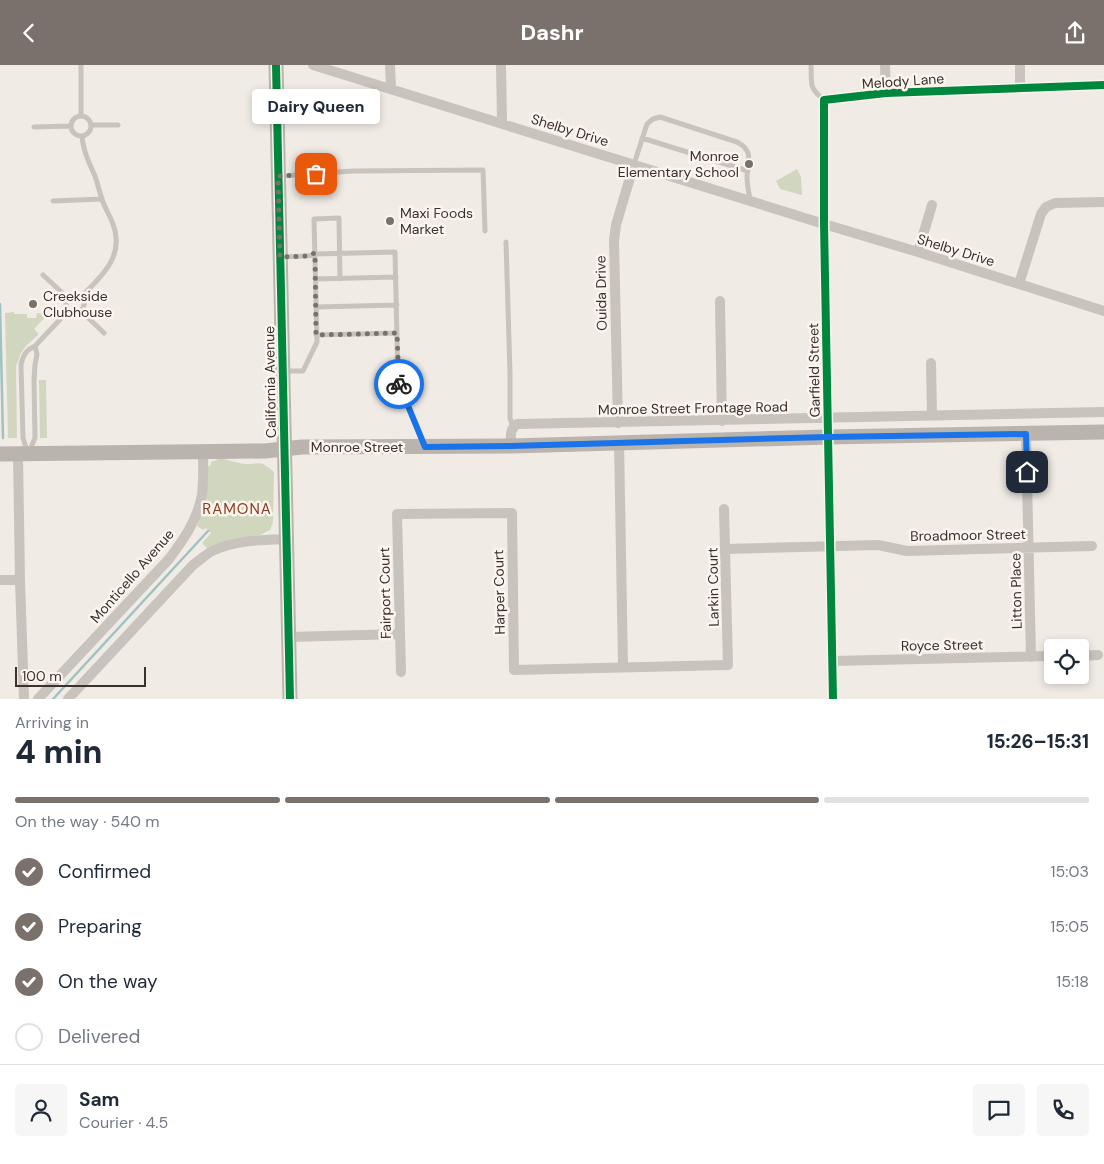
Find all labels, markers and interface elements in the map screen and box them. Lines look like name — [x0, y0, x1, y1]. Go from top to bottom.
text: Dashr — [520, 18, 584, 47]
icon: back — [15, 19, 43, 47]
icon: share — [1061, 19, 1089, 47]
street label: Melody Lane — [861, 69, 945, 93]
callout: Dairy Queen — [252, 89, 380, 124]
text: Dairy Queen — [267, 96, 365, 117]
street label: Shelby Drive — [529, 110, 611, 150]
place label: Monroe Elementary School — [618, 147, 739, 181]
pin — [295, 153, 337, 195]
marker: Monroe Elementary School — [743, 158, 755, 170]
icon: bag — [302, 160, 330, 188]
place label: Maxi Foods Market — [400, 204, 473, 238]
marker: Maxi Foods Market — [384, 215, 396, 227]
street label: Shelby Drive — [915, 230, 997, 270]
street label: Ouida Drive — [591, 255, 611, 331]
place label: Creekside Clubhouse — [43, 287, 112, 321]
marker: Creekside Clubhouse — [27, 298, 39, 310]
street label: Garfield Street — [804, 323, 824, 417]
street label: California Avenue — [260, 326, 280, 438]
courier — [374, 359, 424, 409]
icon: bike — [385, 370, 413, 398]
street label: Monroe Street Frontage Road — [598, 397, 788, 419]
street label: Monroe Street — [311, 438, 403, 456]
pin — [1006, 451, 1048, 493]
icon: home — [1013, 458, 1041, 486]
district label: RAMONA — [202, 499, 272, 519]
street label: Monticello Avenue — [86, 525, 178, 627]
street label: Broadmoor Street — [910, 525, 1026, 545]
street label: Fairport Court — [375, 547, 395, 639]
street label: Larkin Court — [703, 547, 723, 627]
street label: Harper Court — [489, 549, 509, 635]
street label: Litton Place — [1006, 553, 1026, 629]
street label: Royce Street — [901, 635, 983, 655]
map controls — [1044, 639, 1089, 684]
button: locate — [1044, 639, 1089, 684]
scale bar — [15, 664, 146, 687]
text: 100 m — [22, 667, 62, 685]
text: Arriving in — [15, 712, 89, 733]
text: 15:26–15:31 — [987, 729, 1089, 754]
text: 4 min — [15, 731, 102, 773]
text: On the way · 540 m — [15, 811, 160, 832]
icon: check — [15, 858, 43, 886]
text: Confirmed — [58, 859, 151, 884]
text: 15:03 — [1051, 861, 1089, 882]
icon: check — [15, 913, 43, 941]
text: Preparing — [58, 914, 142, 939]
text: 15:05 — [1050, 916, 1089, 937]
icon: check — [15, 968, 43, 996]
text: On the way — [58, 969, 158, 994]
text: 15:18 — [1056, 971, 1089, 992]
text: Delivered — [58, 1024, 140, 1049]
button: person — [15, 1084, 67, 1136]
button: chat — [973, 1084, 1025, 1136]
button: phone — [1037, 1084, 1089, 1136]
text: Sam — [79, 1087, 120, 1112]
text: Courier · 4.5 — [79, 1112, 168, 1133]

